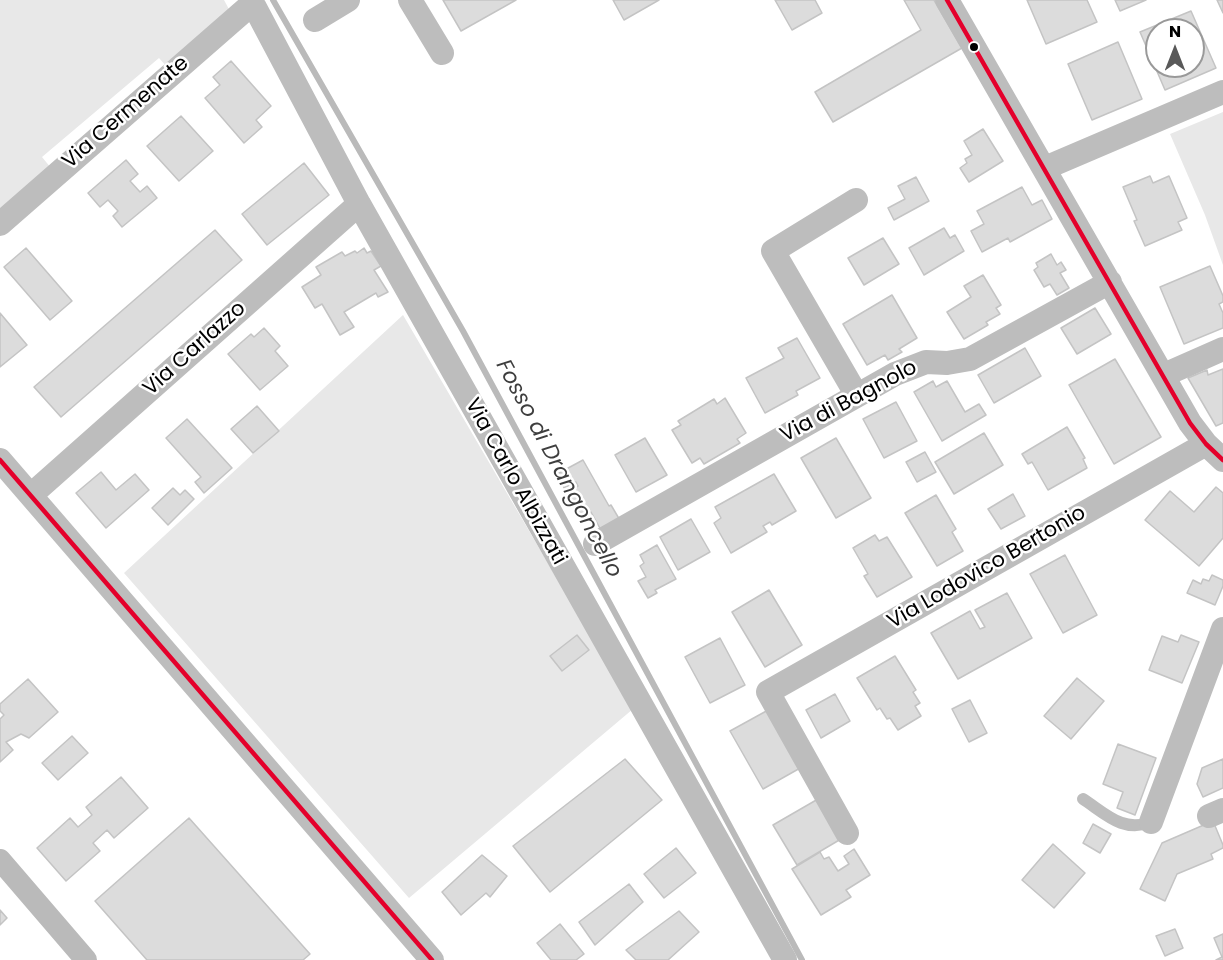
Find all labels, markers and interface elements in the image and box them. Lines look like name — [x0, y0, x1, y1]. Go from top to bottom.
north arrow — [1145, 18, 1205, 78]
text: N — [1169, 20, 1181, 43]
unlabelled marker — [968, 41, 980, 53]
street label: Via Cermenate — [58, 51, 194, 175]
street label: Via Carlazzo — [139, 296, 251, 402]
water label: Fosso di Drangoncello — [489, 355, 627, 583]
street label: Via di Bagnolo — [776, 355, 922, 449]
street label: Via Carlo Albizzati — [459, 394, 571, 570]
street label: Via Lodovico Bertonio — [883, 501, 1091, 635]

